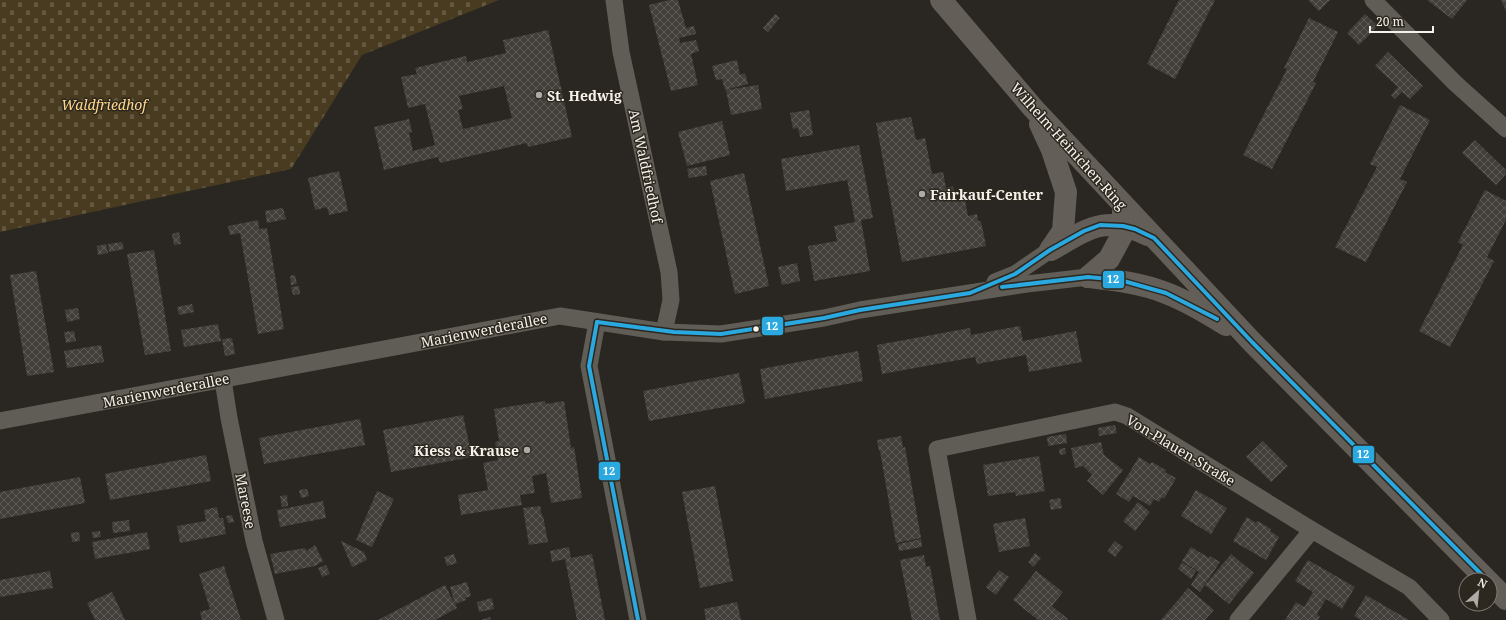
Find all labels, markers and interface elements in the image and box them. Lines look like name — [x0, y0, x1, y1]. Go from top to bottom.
scale bar — [1370, 8, 1433, 34]
text: 20 m — [1376, 13, 1404, 30]
street label: Wilhelm-Heinichen-Ring — [1007, 78, 1132, 214]
place label: St. Hedwig — [547, 86, 622, 105]
marker: St. Hedwig — [534, 90, 544, 100]
park label: Waldfriedhof — [61, 95, 149, 114]
street label: Am Waldfriedhof — [625, 107, 668, 226]
place label: Fairkauf-Center — [930, 185, 1044, 204]
marker: Fairkauf-Center — [917, 189, 927, 199]
line badge: 12 — [1102, 270, 1125, 289]
text: 12 — [1107, 271, 1119, 286]
street label: Marienwerderallee — [419, 308, 549, 352]
line badge: 12 — [761, 316, 784, 336]
text: 12 — [766, 318, 778, 333]
unlabelled marker — [751, 324, 761, 334]
street label: Marienwerderallee — [101, 368, 231, 412]
street label: Von-Plauen-Straße — [1123, 410, 1239, 490]
place label: Kiess & Krause — [414, 441, 519, 460]
marker: Kiess & Krause — [522, 445, 532, 455]
line badge: 12 — [1352, 445, 1375, 464]
text: 12 — [1357, 446, 1369, 461]
line badge: 12 — [598, 461, 621, 481]
text: 12 — [603, 463, 615, 478]
street label: Mareese — [231, 472, 261, 530]
north arrow — [1458, 572, 1498, 612]
text: N — [1475, 574, 1490, 591]

